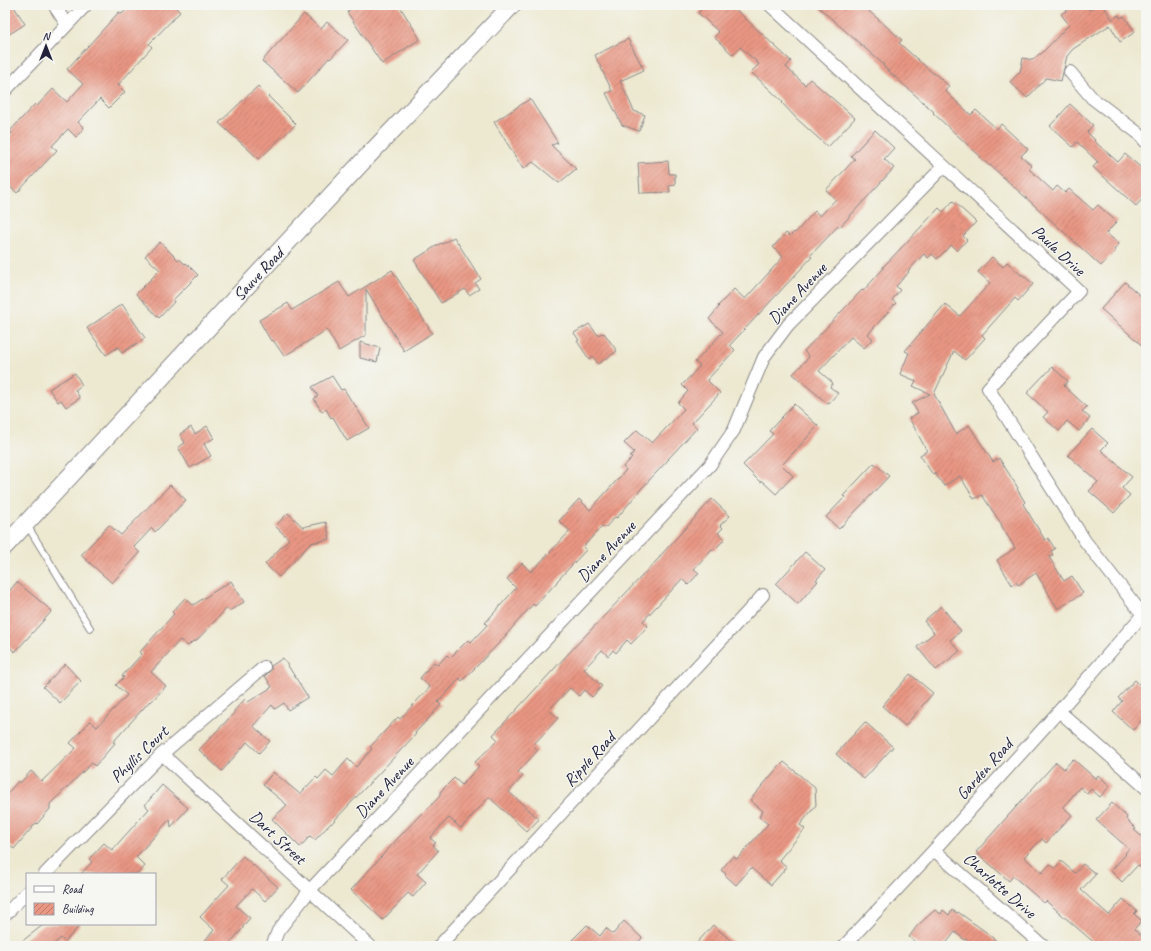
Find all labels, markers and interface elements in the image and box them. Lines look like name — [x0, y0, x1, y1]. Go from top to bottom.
north arrow — [26, 26, 66, 66]
text: N — [43, 29, 52, 43]
street label: Paula Drive — [1028, 220, 1091, 281]
street label: Sauve Road — [229, 241, 290, 305]
street label: Diane Avenue — [764, 257, 832, 328]
street label: Diane Avenue — [573, 515, 641, 586]
street label: Phyllis Court — [106, 720, 174, 787]
street label: Ripple Road — [559, 726, 621, 791]
street label: Garden Road — [952, 733, 1019, 804]
street label: Diane Avenue — [351, 751, 419, 822]
street label: Dart Street — [245, 806, 312, 870]
street label: Charlotte Drive — [959, 848, 1042, 924]
legend — [26, 873, 156, 925]
text: Road — [62, 881, 84, 897]
text: Building — [62, 901, 94, 917]

